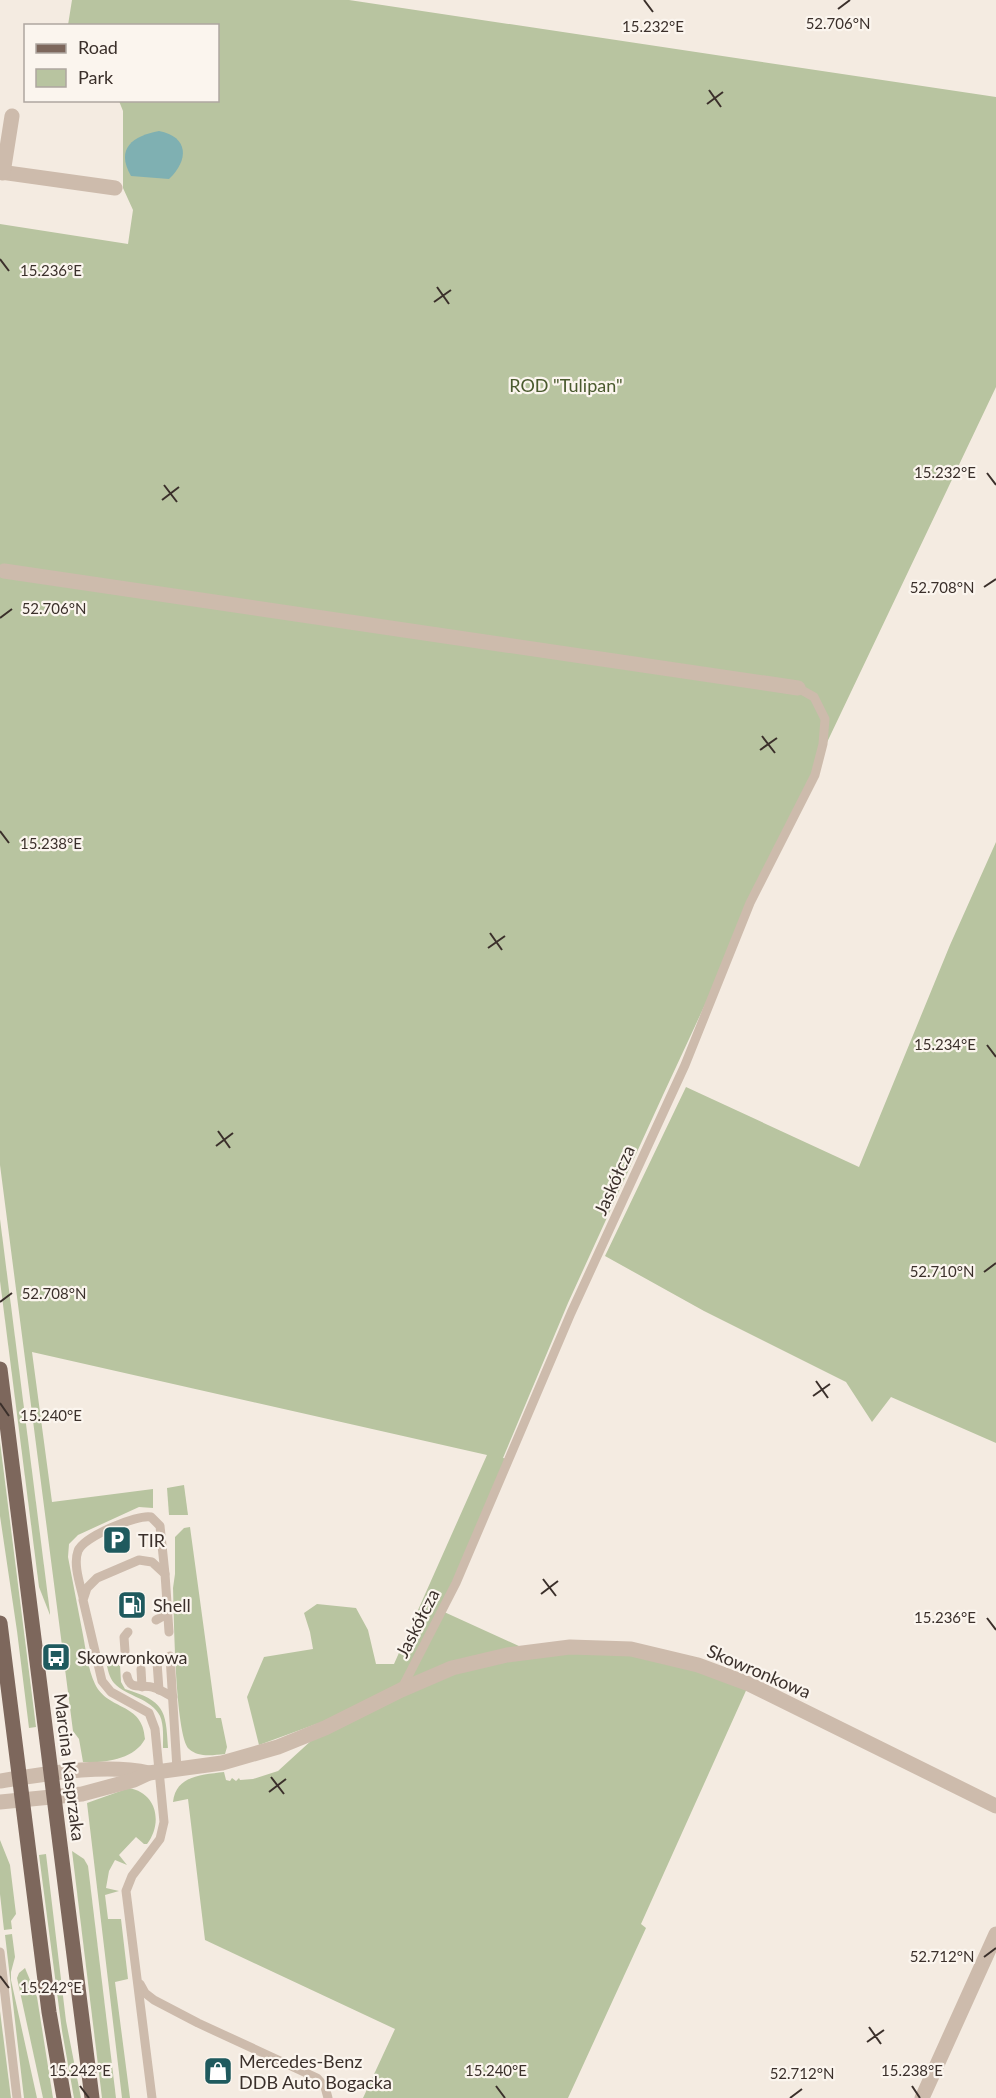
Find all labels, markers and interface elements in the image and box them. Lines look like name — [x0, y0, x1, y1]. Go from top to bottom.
text: 52.706°N — [806, 14, 870, 32]
text: 15.232°E — [622, 17, 684, 35]
legend — [24, 24, 219, 102]
text: Road — [78, 36, 118, 58]
text: Park — [78, 66, 114, 88]
text: 15.236°E — [20, 261, 82, 279]
park label: ROD "Tulipan" — [509, 374, 623, 396]
text: 15.232°E — [914, 463, 976, 481]
text: 52.708°N — [910, 578, 974, 596]
text: 52.706°N — [22, 599, 86, 617]
text: 15.238°E — [20, 834, 82, 852]
text: 15.234°E — [914, 1035, 976, 1053]
street label: Jaskółcza — [589, 1142, 639, 1218]
text: 52.710°N — [910, 1262, 974, 1280]
text: 52.708°N — [22, 1284, 86, 1302]
text: 15.240°E — [20, 1406, 82, 1424]
parking icon: TIR — [101, 1524, 133, 1556]
place label: TIR — [138, 1529, 166, 1551]
street label: Jaskółcza — [390, 1585, 444, 1661]
fuel station icon: Shell — [116, 1589, 148, 1621]
place label: Shell — [153, 1594, 191, 1616]
text: 15.236°E — [914, 1608, 976, 1626]
street label: Skowronkowa — [704, 1639, 814, 1703]
bus stop icon: Skowronkowa — [40, 1641, 72, 1673]
place label: Skowronkowa — [77, 1646, 188, 1668]
street label: Marcina Kasprzaka — [50, 1692, 90, 1842]
text: 52.712°N — [910, 1947, 974, 1965]
text: 15.242°E — [20, 1978, 82, 1996]
place label: Mercedes-Benz DDB Auto Bogacka — [239, 2050, 392, 2093]
shop icon: Mercedes-Benz DDB Auto Bogacka — [202, 2055, 234, 2087]
text: 15.242°E — [49, 2061, 111, 2079]
text: 15.240°E — [465, 2061, 527, 2079]
text: 15.238°E — [881, 2061, 943, 2079]
text: 52.712°N — [770, 2064, 834, 2082]

